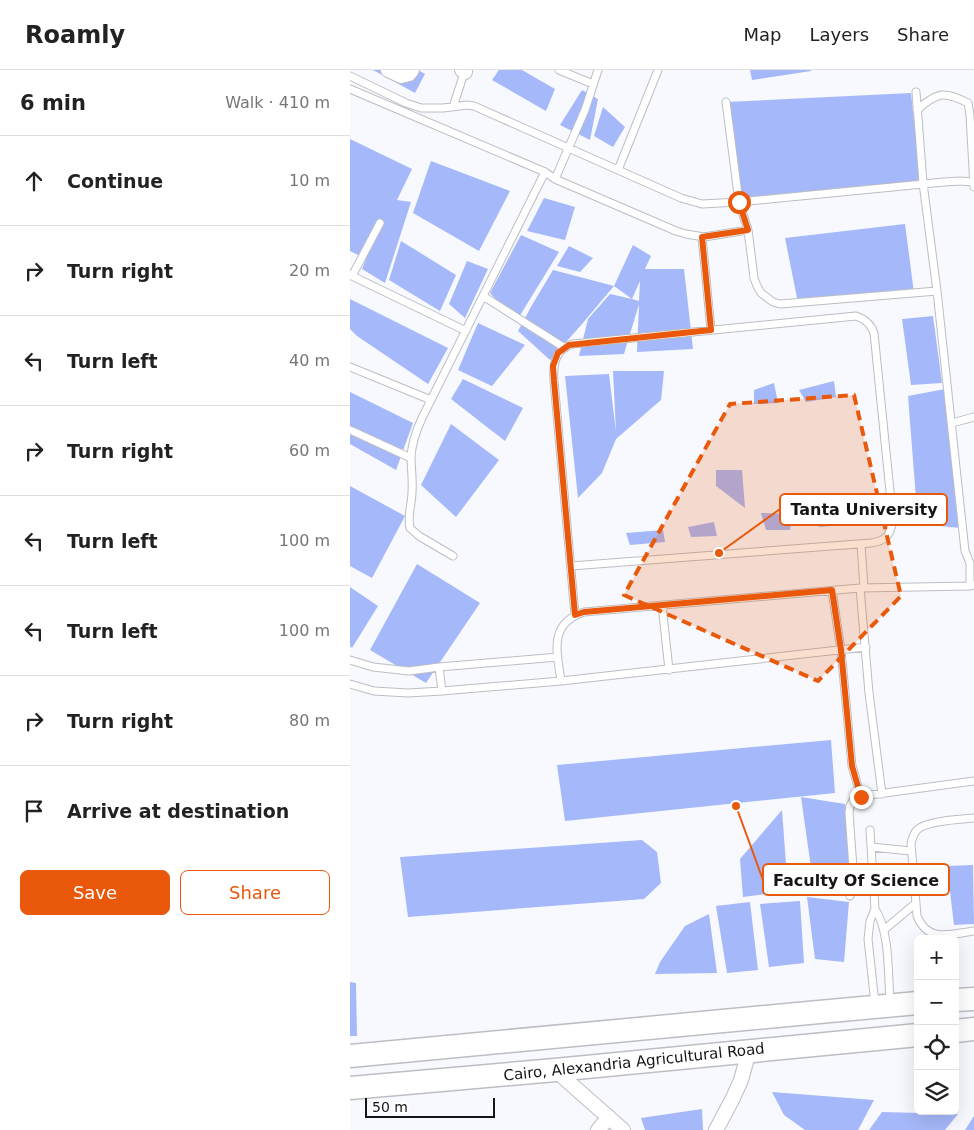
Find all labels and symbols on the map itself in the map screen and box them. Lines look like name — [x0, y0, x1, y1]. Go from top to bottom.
route start — [728, 191, 751, 214]
callout: Tanta University — [780, 494, 947, 525]
text: Tanta University — [790, 500, 938, 519]
route end — [850, 786, 873, 809]
callout: Faculty Of Science — [763, 864, 949, 895]
text: Faculty Of Science — [773, 871, 939, 890]
street label: Cairo, Alexandria Agricultural Road — [503, 1039, 765, 1085]
scale bar — [365, 1095, 495, 1118]

